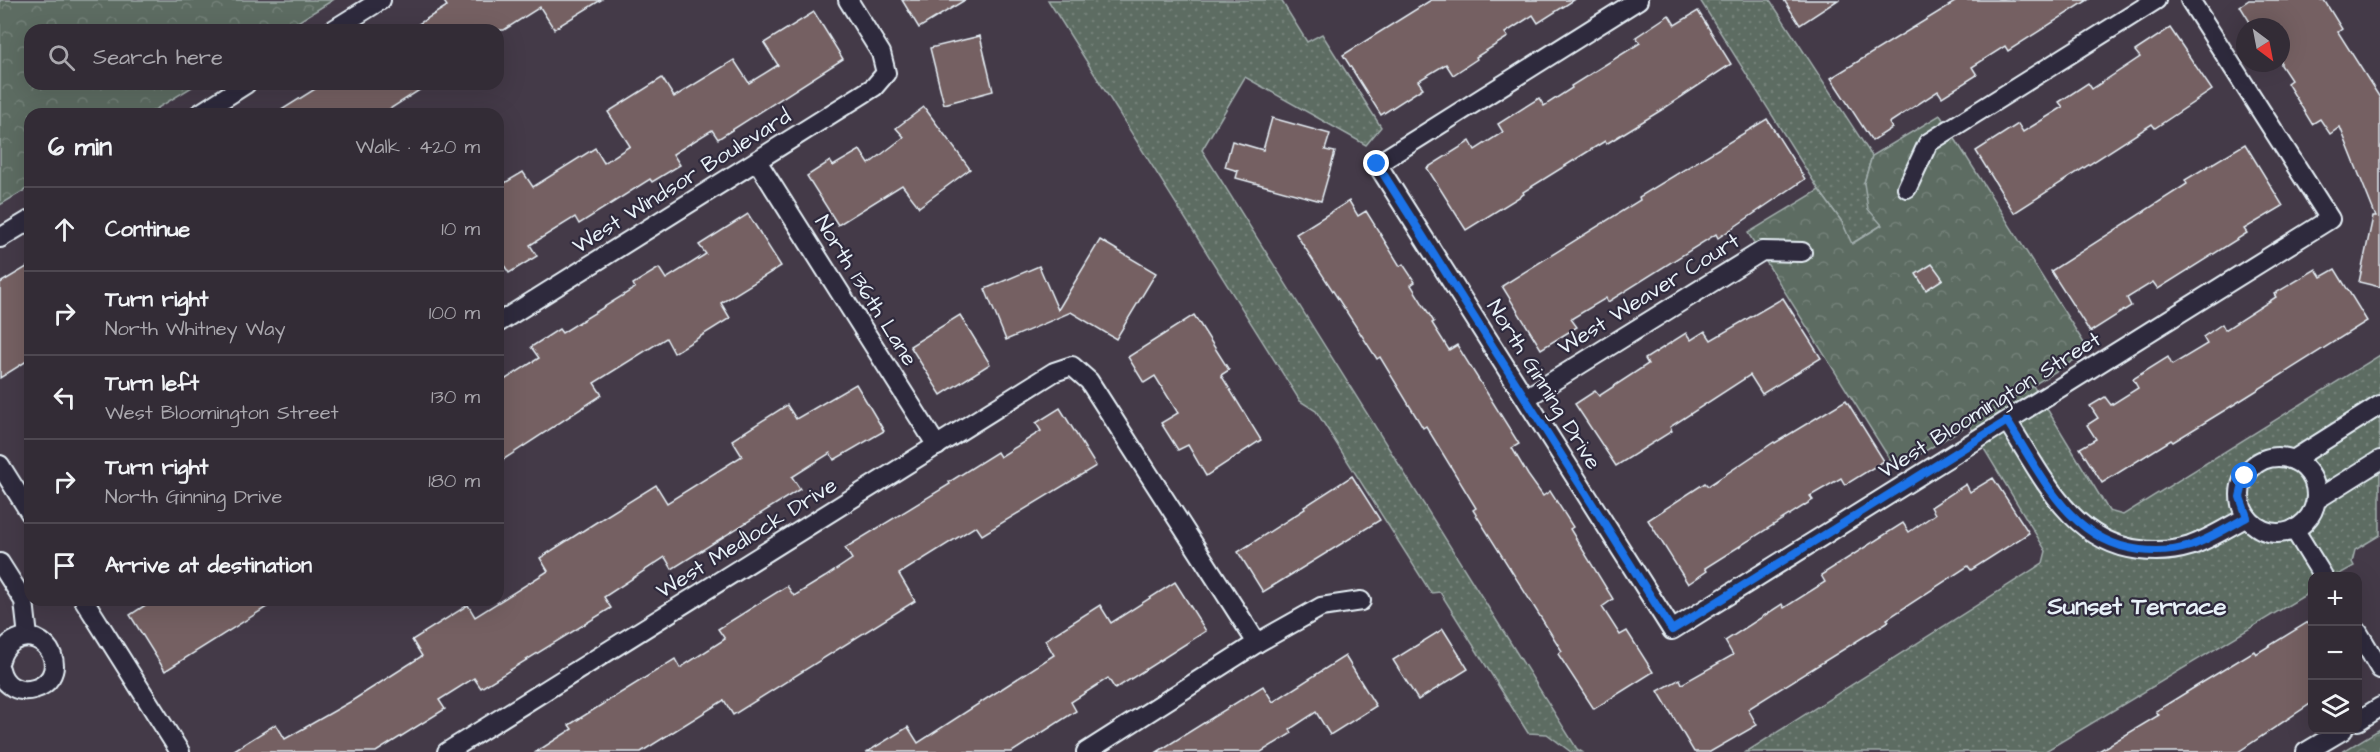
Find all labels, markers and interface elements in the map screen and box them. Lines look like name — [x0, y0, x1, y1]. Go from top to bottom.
north arrow — [2236, 18, 2290, 72]
search box — [24, 24, 504, 90]
icon: search — [45, 41, 78, 74]
text: Search here — [93, 42, 223, 73]
street label: West Windsor Boulevard — [566, 101, 797, 261]
text: 6 min — [48, 129, 112, 165]
text: Walk · 420 m — [356, 133, 480, 161]
route end — [1363, 150, 1389, 176]
street label: North 136th Lane — [807, 209, 925, 372]
icon: ahead — [48, 213, 81, 246]
text: Continue — [105, 214, 190, 245]
text: 10 m — [441, 215, 480, 243]
street label: West Weaver Court — [1552, 226, 1746, 363]
text: Turn right — [105, 284, 208, 315]
street label: North Ginning Drive — [1478, 294, 1609, 476]
icon: right — [48, 297, 81, 330]
text: 100 m — [429, 299, 480, 327]
text: North Whitney Way — [105, 315, 285, 343]
street label: West Bloomington Street — [1873, 324, 2108, 487]
text: Turn left — [105, 368, 199, 399]
icon: left — [48, 381, 81, 414]
text: 130 m — [431, 383, 480, 411]
text: West Bloomington Street — [105, 399, 339, 427]
text: Turn right — [105, 452, 208, 483]
route start — [2231, 462, 2257, 488]
icon: right — [48, 465, 81, 498]
text: 180 m — [428, 467, 480, 495]
street label: West Medlock Drive — [650, 470, 843, 606]
text: North Ginning Drive — [105, 483, 282, 511]
icon: arrive — [48, 549, 81, 582]
text: Arrive at destination — [105, 550, 312, 581]
map controls — [2308, 572, 2362, 734]
button: + — [2308, 572, 2362, 626]
district label: Sunset Terrace — [2047, 590, 2226, 624]
button: − — [2308, 626, 2362, 680]
button: layers — [2308, 680, 2362, 734]

